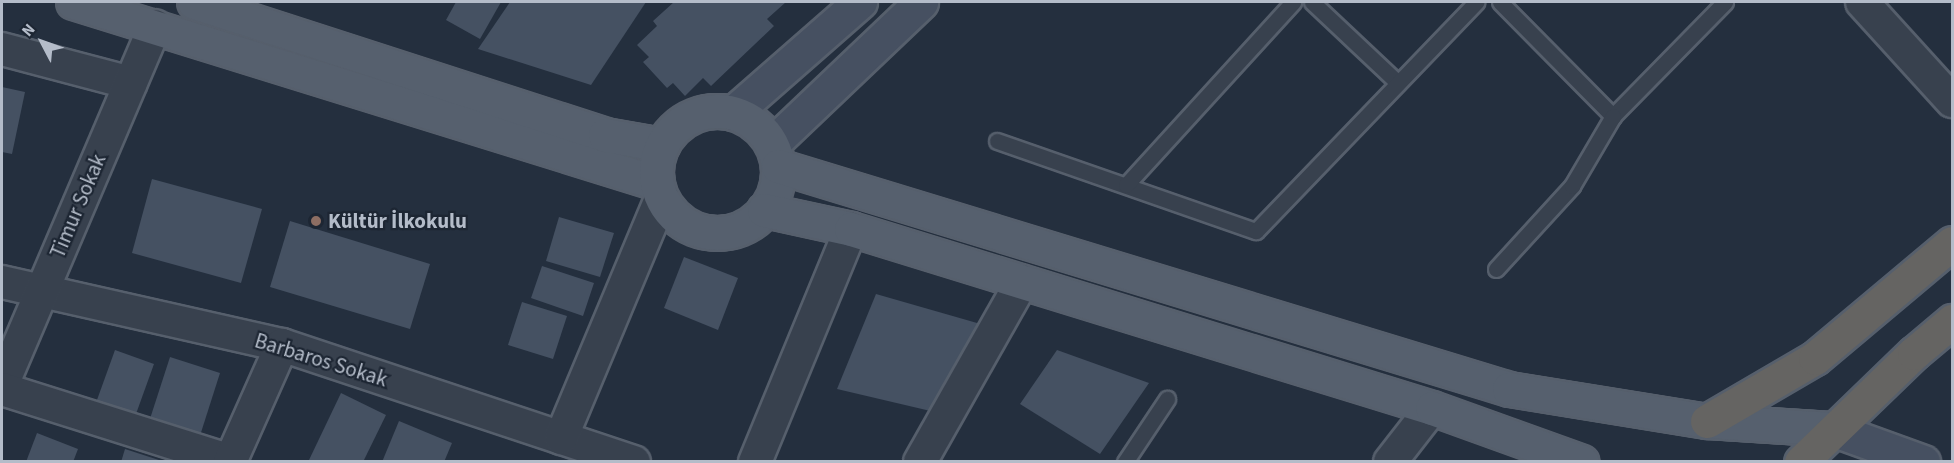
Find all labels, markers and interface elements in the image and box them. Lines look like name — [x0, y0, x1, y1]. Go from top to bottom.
north arrow — [12, 12, 72, 72]
text: N — [17, 19, 40, 41]
street label: Timur Sokak — [45, 150, 111, 262]
place label: Kültür İlkokulu — [328, 208, 467, 234]
marker: Kültür İlkokulu — [309, 214, 323, 228]
street label: Barbaros Sokak — [252, 328, 390, 392]

